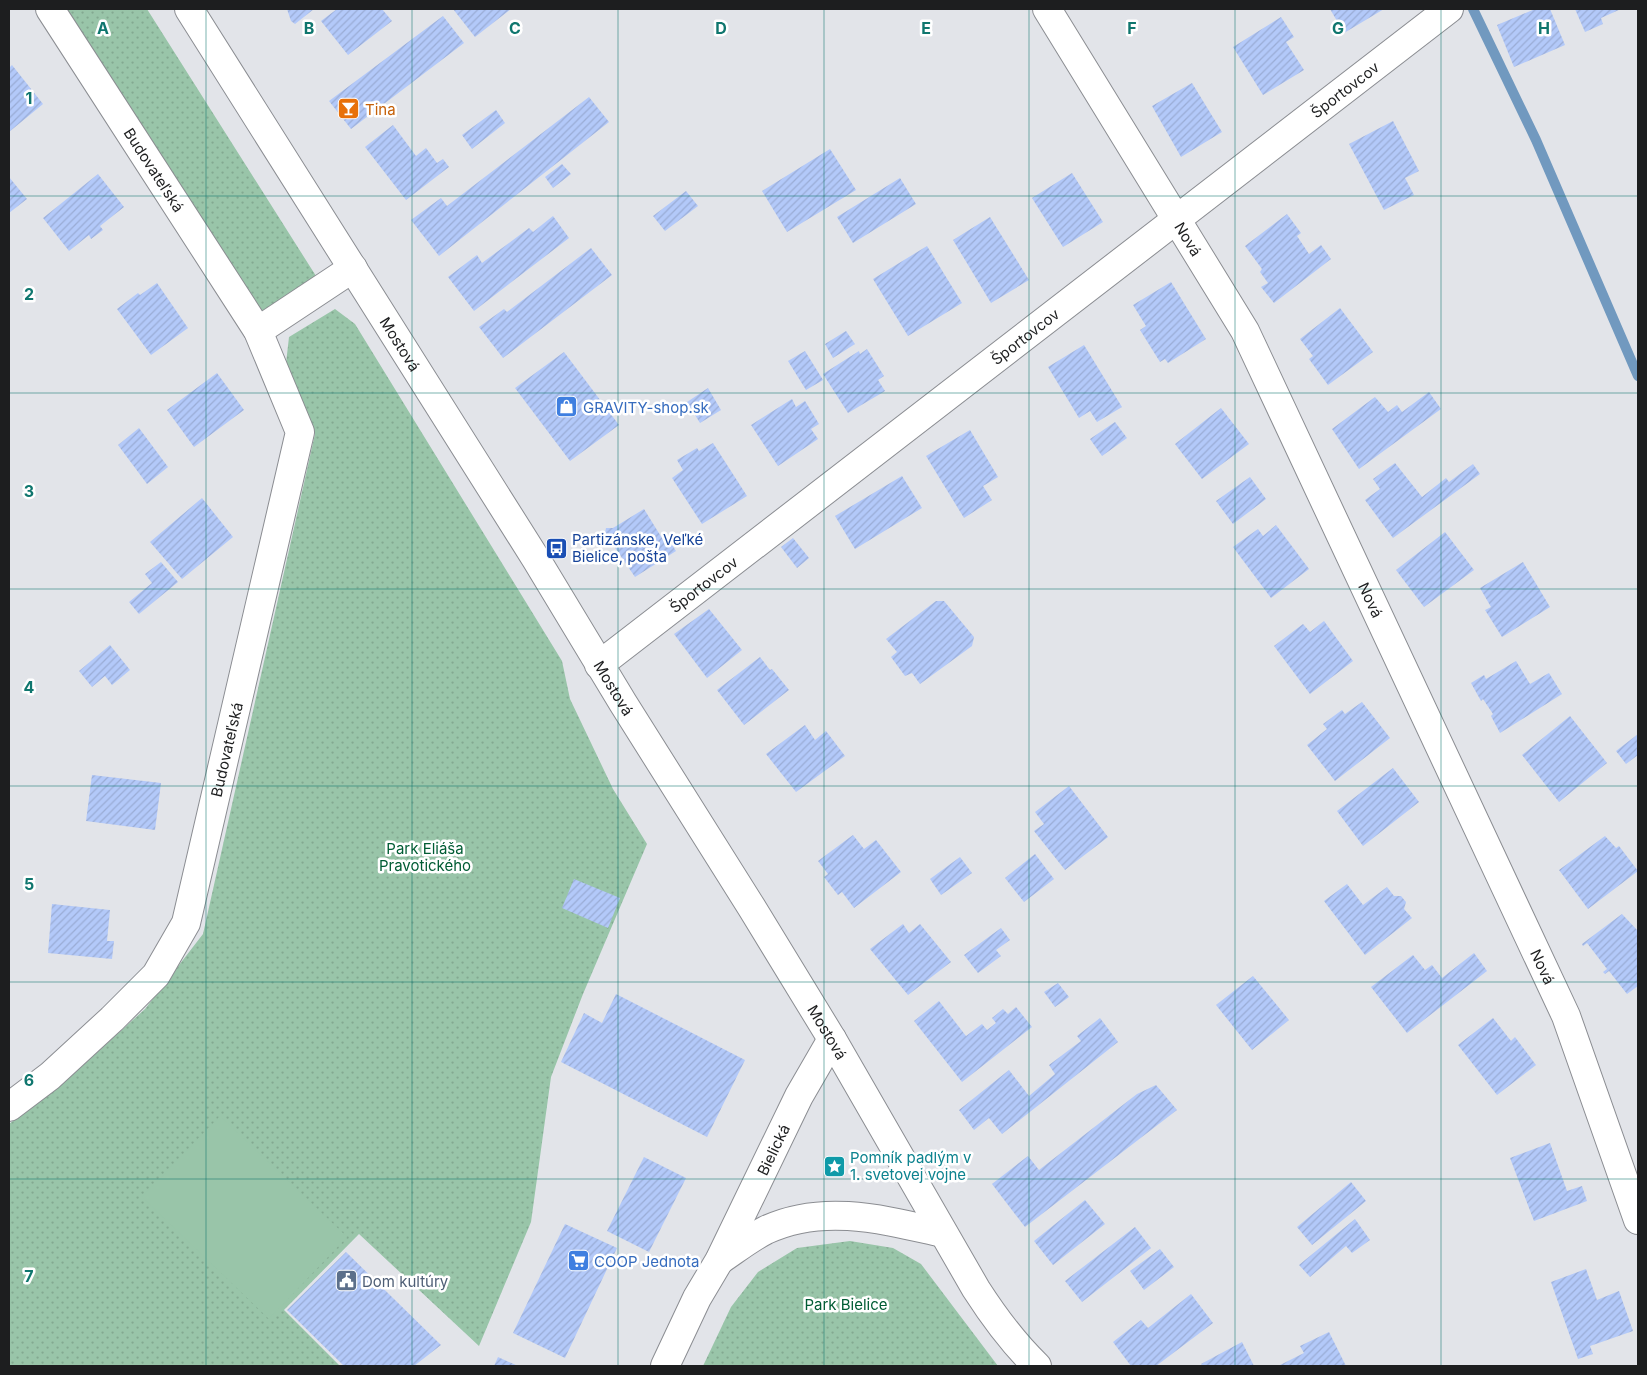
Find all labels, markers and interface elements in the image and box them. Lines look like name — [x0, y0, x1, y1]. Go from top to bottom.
text: A — [97, 18, 109, 38]
text: B — [304, 18, 314, 38]
text: C — [509, 18, 521, 38]
text: D — [715, 18, 727, 38]
text: E — [921, 18, 931, 38]
text: F — [1127, 18, 1137, 38]
text: G — [1332, 18, 1344, 38]
text: H — [1538, 18, 1550, 38]
street label: Športovcov — [1307, 57, 1383, 122]
text: 1 — [26, 88, 32, 108]
bar icon: Tina — [337, 97, 361, 121]
place label: Tina — [365, 100, 396, 119]
street label: Budovateľská — [120, 124, 188, 216]
street label: Nová — [1171, 218, 1206, 260]
text: 2 — [24, 284, 34, 304]
street label: Športovcov — [987, 304, 1063, 369]
street label: Mostová — [376, 313, 425, 375]
shop icon: GRAVITY-shop.sk — [555, 395, 579, 419]
place label: GRAVITY-shop.sk — [583, 398, 710, 417]
text: 3 — [24, 481, 34, 501]
place label: Partizánske, Veľké Bielice, pošta — [572, 530, 703, 566]
bus stop icon: Partizánske, Veľké Bielice, pošta — [544, 536, 568, 560]
street label: Športovcov — [666, 552, 742, 617]
street label: Nová — [1355, 579, 1387, 621]
street label: Mostová — [590, 657, 638, 719]
text: 4 — [24, 677, 35, 697]
street label: Budovateľská — [206, 700, 246, 799]
park label: Park Eliáša Pravotického — [379, 839, 471, 875]
text: 5 — [24, 874, 34, 894]
street label: Nová — [1526, 946, 1559, 987]
street label: Mostová — [804, 1001, 851, 1063]
text: 6 — [24, 1070, 34, 1090]
street label: Bielická — [753, 1121, 794, 1178]
place label: Pomník padlým v 1. svetovej vojne — [850, 1148, 972, 1184]
place icon: Pomník padlým v 1. svetovej vojne — [822, 1154, 846, 1178]
supermarket icon: COOP Jednota — [566, 1249, 590, 1273]
place label: COOP Jednota — [594, 1252, 699, 1271]
text: 7 — [24, 1266, 34, 1286]
public building icon: Dom kultúry — [334, 1269, 358, 1293]
place label: Dom kultúry — [362, 1272, 449, 1291]
park label: Park Bielice — [804, 1295, 888, 1314]

